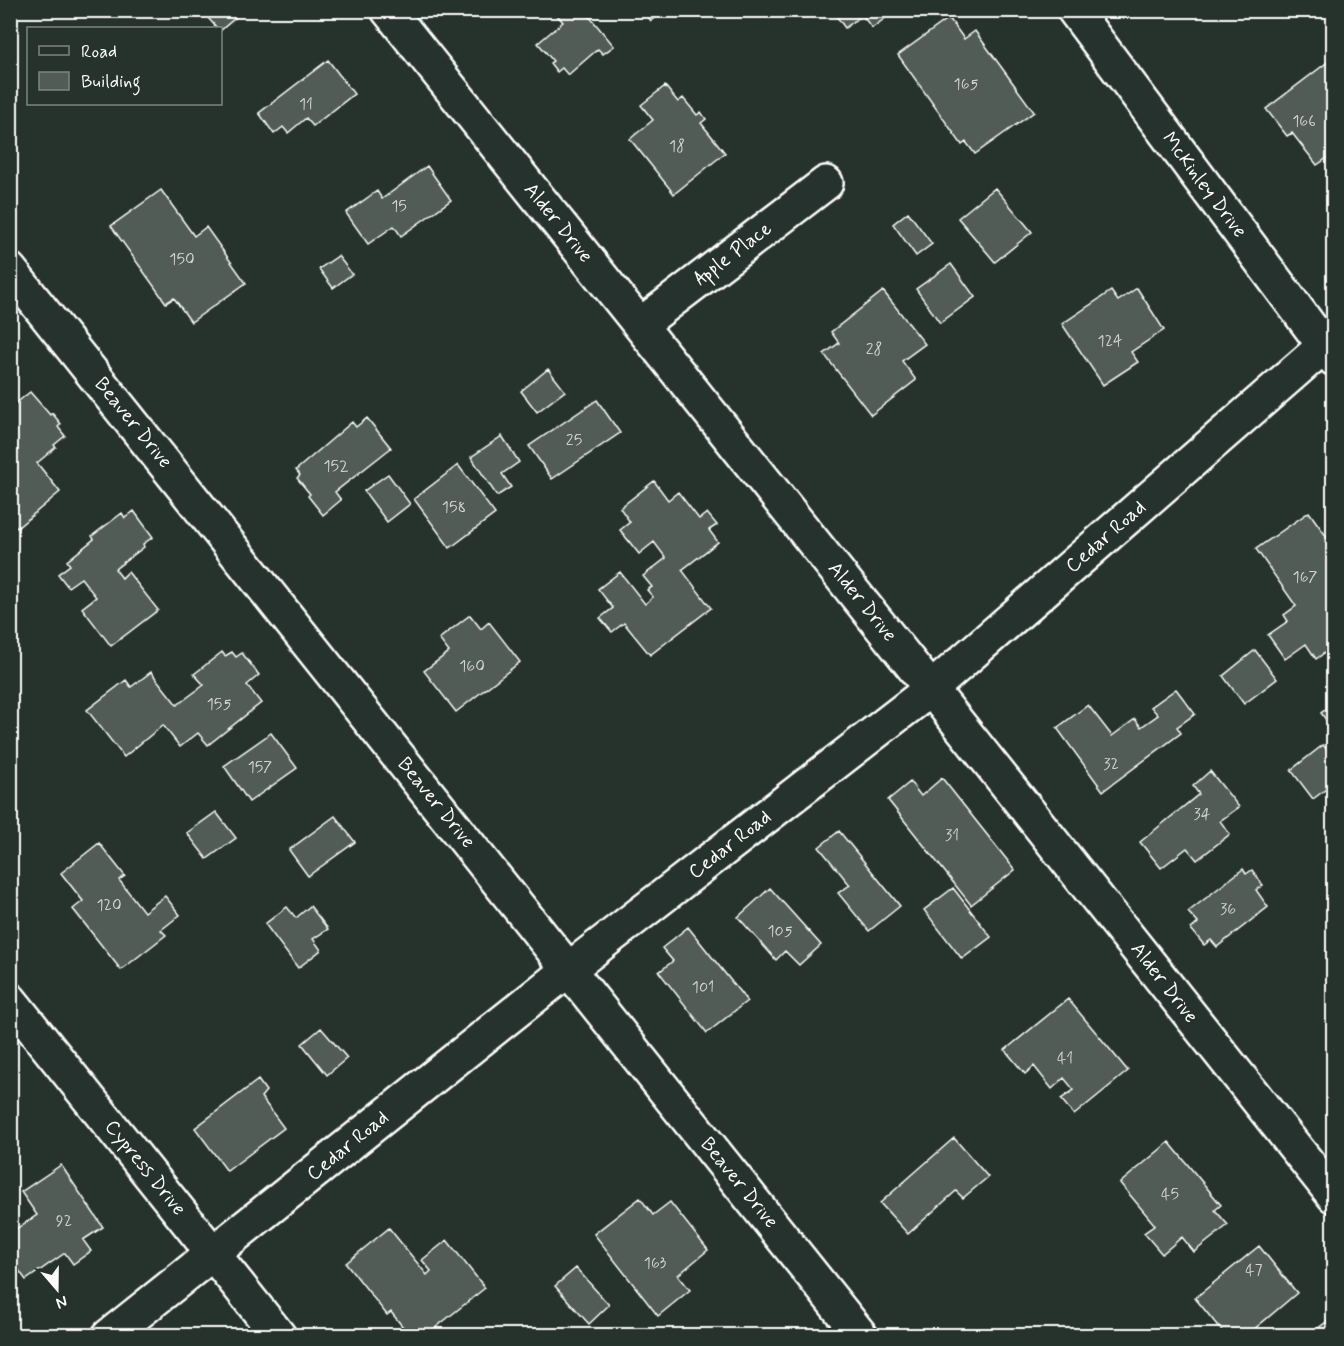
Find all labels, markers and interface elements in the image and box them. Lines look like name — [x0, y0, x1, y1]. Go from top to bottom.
legend — [27, 27, 222, 105]
text: Road — [81, 40, 117, 64]
text: Building — [81, 70, 141, 96]
house number: 165 — [954, 74, 979, 95]
house number: 11 — [299, 94, 313, 115]
house number: 166 — [1292, 111, 1316, 132]
street label: McKinley Drive — [1155, 127, 1253, 243]
house number: 18 — [669, 136, 685, 157]
street label: Alder Drive — [517, 177, 599, 269]
house number: 15 — [391, 196, 407, 217]
street label: Apple Place — [688, 216, 778, 293]
house number: 150 — [169, 249, 195, 270]
house number: 124 — [1097, 331, 1123, 352]
house number: 28 — [866, 339, 882, 360]
street label: Beaver Drive — [88, 372, 178, 474]
house number: 25 — [566, 430, 582, 451]
house number: 152 — [323, 456, 349, 477]
street label: Cedar Road — [1060, 495, 1152, 579]
house number: 158 — [442, 497, 466, 518]
street label: Alder Drive — [821, 556, 903, 648]
house number: 167 — [1293, 567, 1318, 588]
house number: 160 — [459, 656, 485, 677]
house number: 155 — [207, 694, 231, 715]
street label: Beaver Drive — [391, 752, 481, 854]
house number: 32 — [1103, 754, 1119, 775]
house number: 157 — [248, 757, 272, 778]
street label: Cedar Road — [683, 804, 777, 886]
house number: 34 — [1194, 804, 1211, 825]
house number: 31 — [945, 825, 959, 846]
house number: 120 — [96, 895, 122, 916]
house number: 36 — [1220, 899, 1236, 920]
house number: 105 — [767, 921, 793, 942]
street label: Alder Drive — [1124, 937, 1204, 1029]
house number: 101 — [692, 977, 714, 998]
house number: 41 — [1057, 1048, 1073, 1069]
street label: Cedar Road — [301, 1105, 395, 1187]
street label: Cypress Drive — [98, 1114, 192, 1222]
street label: Beaver Drive — [694, 1132, 784, 1234]
house number: 45 — [1161, 1184, 1179, 1205]
house number: 92 — [56, 1211, 72, 1232]
house number: 163 — [644, 1253, 667, 1274]
north arrow — [27, 1259, 87, 1319]
house number: 47 — [1245, 1260, 1263, 1281]
text: N — [53, 1290, 70, 1313]

